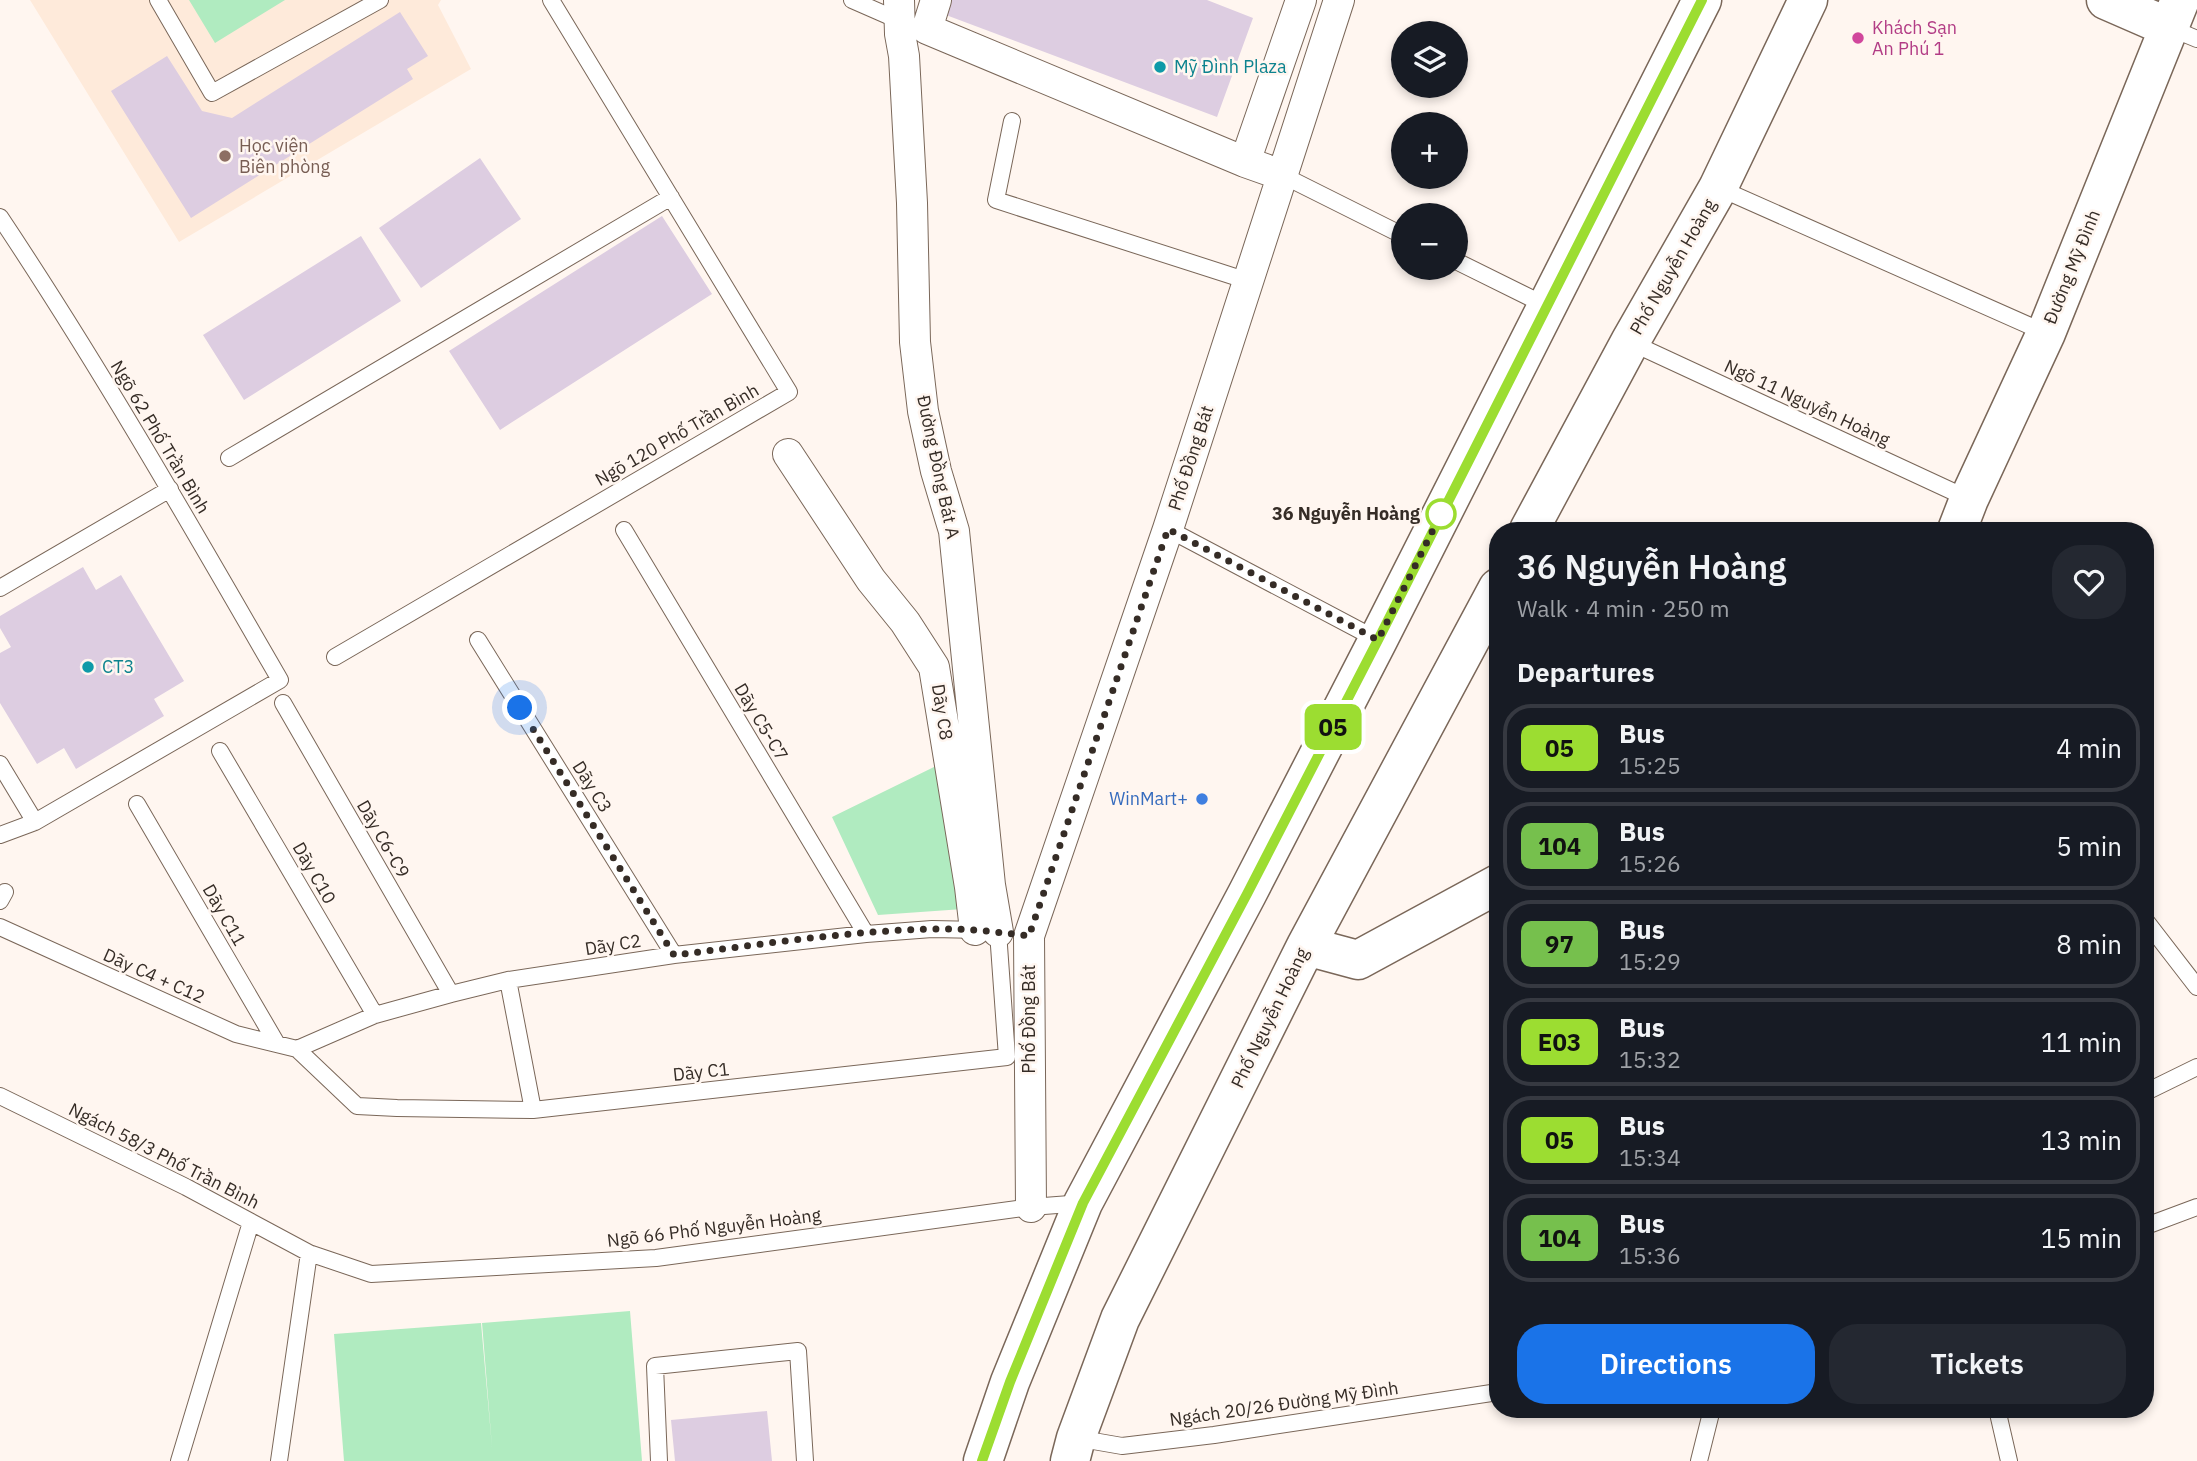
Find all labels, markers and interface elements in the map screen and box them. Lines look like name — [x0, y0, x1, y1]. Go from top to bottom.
place label: Khách Sạn An Phú 1 — [1872, 16, 1957, 60]
map controls — [1391, 21, 1468, 280]
button: layers — [1391, 21, 1468, 98]
marker: Khách Sạn An Phú 1 — [1850, 30, 1866, 46]
place label: Mỹ Đình Plaza — [1174, 55, 1287, 78]
marker: Mỹ Đình Plaza — [1152, 59, 1168, 75]
button: + — [1391, 112, 1468, 189]
place label: Học viện Biên phòng — [239, 134, 331, 178]
marker: Học viện Biên phòng — [217, 148, 233, 164]
street label: Phố Nguyễn Hoàng — [1624, 194, 1721, 339]
button: − — [1391, 203, 1468, 280]
street label: Đường Mỹ Đình — [2038, 206, 2105, 327]
street label: Ngõ 11 Nguyễn Hoàng — [1721, 354, 1894, 451]
street label: Ngõ 62 Phố Trần Bình — [106, 356, 215, 517]
street label: Ngõ 120 Phố Trần Bình — [591, 378, 763, 491]
street label: Đường Đồng Bát A — [912, 393, 965, 541]
street label: Phố Đồng Bát — [1163, 402, 1218, 513]
marker: 36 Nguyễn Hoàng — [1426, 499, 1456, 529]
place label: 36 Nguyễn Hoàng — [1272, 502, 1420, 525]
text: 36 Nguyễn Hoàng — [1517, 545, 1786, 588]
button: heart — [2052, 545, 2126, 619]
text: Walk · 4 min · 250 m — [1517, 593, 1730, 623]
place label: CT3 — [102, 655, 134, 678]
text: Departures — [1517, 655, 1655, 689]
marker: CT3 — [80, 659, 96, 675]
street label: Dãy C5-C7 — [729, 679, 793, 765]
street label: Dãy C8 — [927, 682, 958, 742]
your location — [502, 690, 537, 725]
line badge: 05 — [1302, 704, 1364, 750]
text: 05 — [1319, 711, 1347, 743]
text: Bus — [1619, 716, 1665, 750]
text: 4 min — [2056, 731, 2122, 765]
text: 05 — [1545, 732, 1574, 764]
text: 15:25 — [1619, 750, 1681, 780]
street label: Dãy C3 — [568, 757, 617, 817]
place label: WinMart+ — [1109, 787, 1188, 810]
marker: WinMart+ — [1194, 791, 1210, 807]
street label: Dãy C6-C9 — [352, 796, 415, 882]
text: Bus — [1619, 814, 1665, 848]
text: 5 min — [2056, 829, 2122, 863]
text: 104 — [1538, 830, 1581, 862]
street label: Dãy C10 — [288, 838, 341, 908]
text: 15:26 — [1619, 848, 1681, 878]
street label: Dãy C11 — [198, 880, 251, 950]
text: Bus — [1619, 912, 1665, 946]
text: 8 min — [2056, 927, 2122, 961]
text: 97 — [1545, 928, 1574, 960]
street label: Dãy C2 — [583, 929, 643, 960]
street label: Dãy C4 + C12 — [100, 943, 209, 1008]
street label: Phố Nguyễn Hoàng — [1226, 943, 1314, 1092]
text: 15:29 — [1619, 946, 1681, 976]
street label: Phố Đồng Bát — [1017, 964, 1040, 1074]
text: Bus — [1619, 1010, 1665, 1044]
text: 11 min — [2041, 1025, 2122, 1059]
text: E03 — [1538, 1026, 1581, 1058]
text: 15:32 — [1619, 1044, 1681, 1074]
street label: Dãy C1 — [671, 1057, 730, 1086]
street label: Ngách 58/3 Phố Trần Bình — [65, 1097, 264, 1214]
text: Bus — [1619, 1108, 1665, 1142]
text: 13 min — [2041, 1123, 2122, 1157]
text: 05 — [1545, 1124, 1574, 1156]
text: 15:34 — [1619, 1142, 1681, 1172]
street label: Ngõ 66 Phố Nguyễn Hoàng — [606, 1203, 823, 1252]
text: Bus — [1619, 1206, 1665, 1240]
text: 15 min — [2041, 1221, 2122, 1255]
text: 104 — [1538, 1222, 1581, 1254]
text: 15:36 — [1619, 1240, 1681, 1270]
button: Directions — [1517, 1324, 1815, 1404]
button: Tickets — [1829, 1324, 2126, 1404]
street label: Ngách 20/26 Đường Mỹ Đình — [1168, 1376, 1400, 1431]

